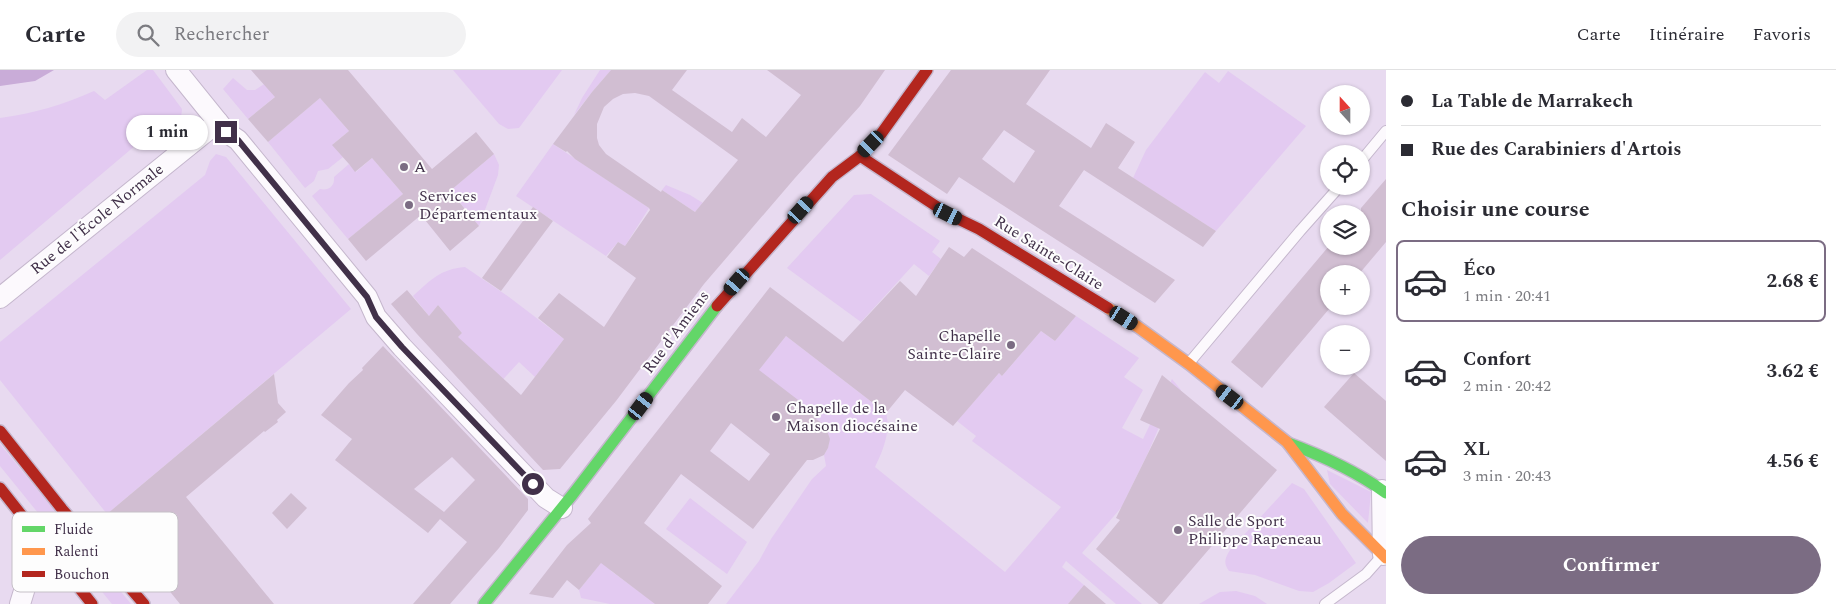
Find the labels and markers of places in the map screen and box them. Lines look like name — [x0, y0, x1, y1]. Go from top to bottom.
place label: A — [414, 155, 426, 179]
marker: A — [398, 161, 410, 173]
place label: Services Départementaux — [419, 184, 537, 226]
marker: Services Départementaux — [403, 199, 415, 211]
place label: Chapelle Sainte-Claire — [907, 324, 1001, 366]
marker: Chapelle Sainte-Claire — [1005, 339, 1017, 351]
place label: Chapelle de la Maison diocésaine — [786, 396, 918, 438]
marker: Chapelle de la Maison diocésaine — [770, 411, 782, 423]
place label: Salle de Sport Philippe Rapeneau — [1188, 509, 1322, 551]
marker: Salle de Sport Philippe Rapeneau — [1172, 524, 1184, 536]

